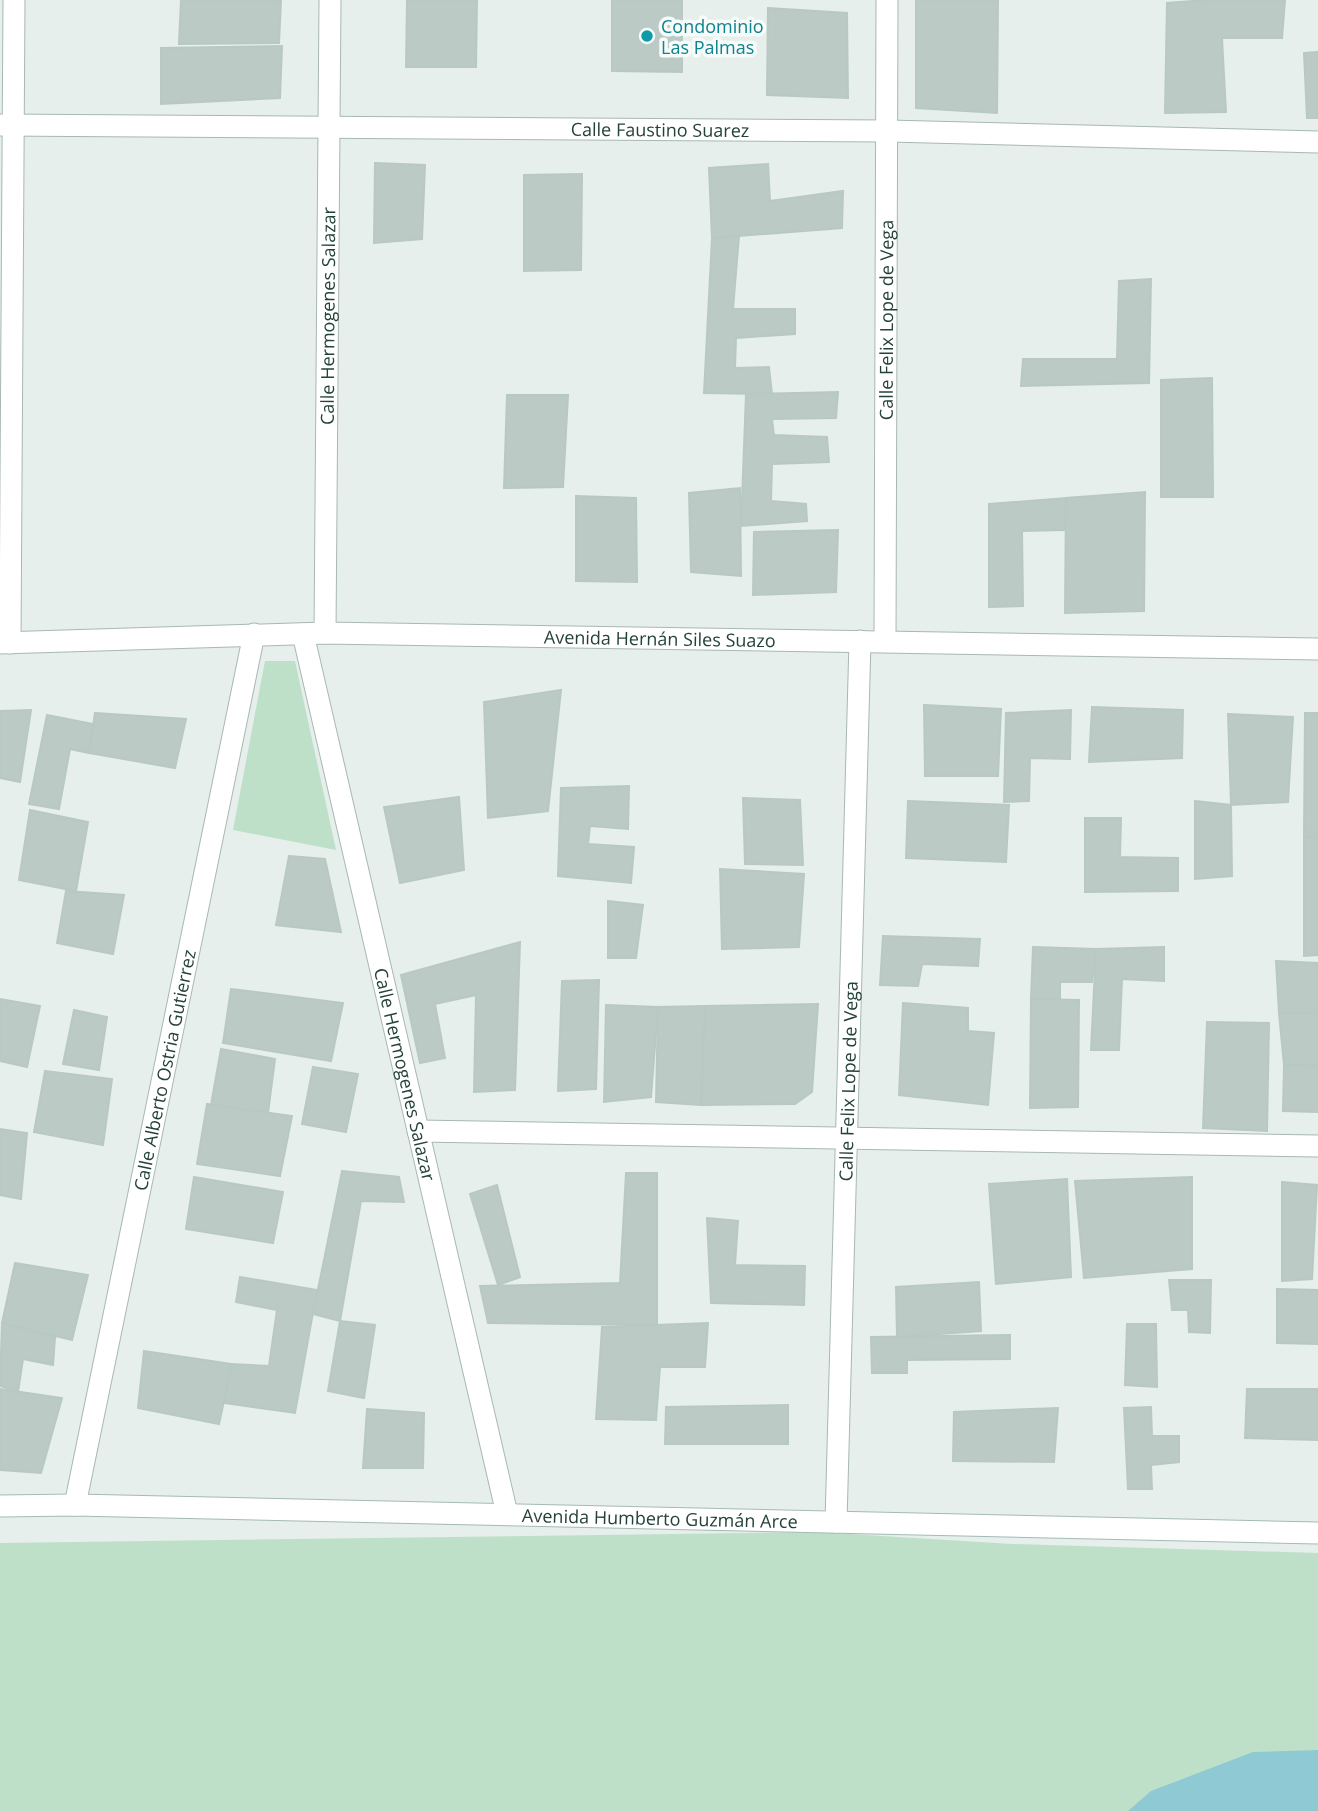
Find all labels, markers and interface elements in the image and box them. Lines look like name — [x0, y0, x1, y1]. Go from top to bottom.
place label: Condominio Las Palmas — [661, 14, 764, 59]
marker: Condominio Las Palmas — [639, 28, 655, 44]
street label: Calle Faustino Suarez — [571, 117, 749, 142]
street label: Calle Hermogenes Salazar — [315, 206, 340, 425]
street label: Calle Felix Lope de Vega — [874, 220, 898, 420]
street label: Avenida Hernán Siles Suazo — [544, 625, 776, 652]
street label: Calle Alberto Ostria Gutierrez — [128, 947, 201, 1193]
street label: Calle Hermogenes Salazar — [369, 965, 442, 1184]
street label: Calle Felix Lope de Vega — [833, 981, 863, 1182]
street label: Avenida Humberto Guzmán Arce — [522, 1503, 798, 1533]

